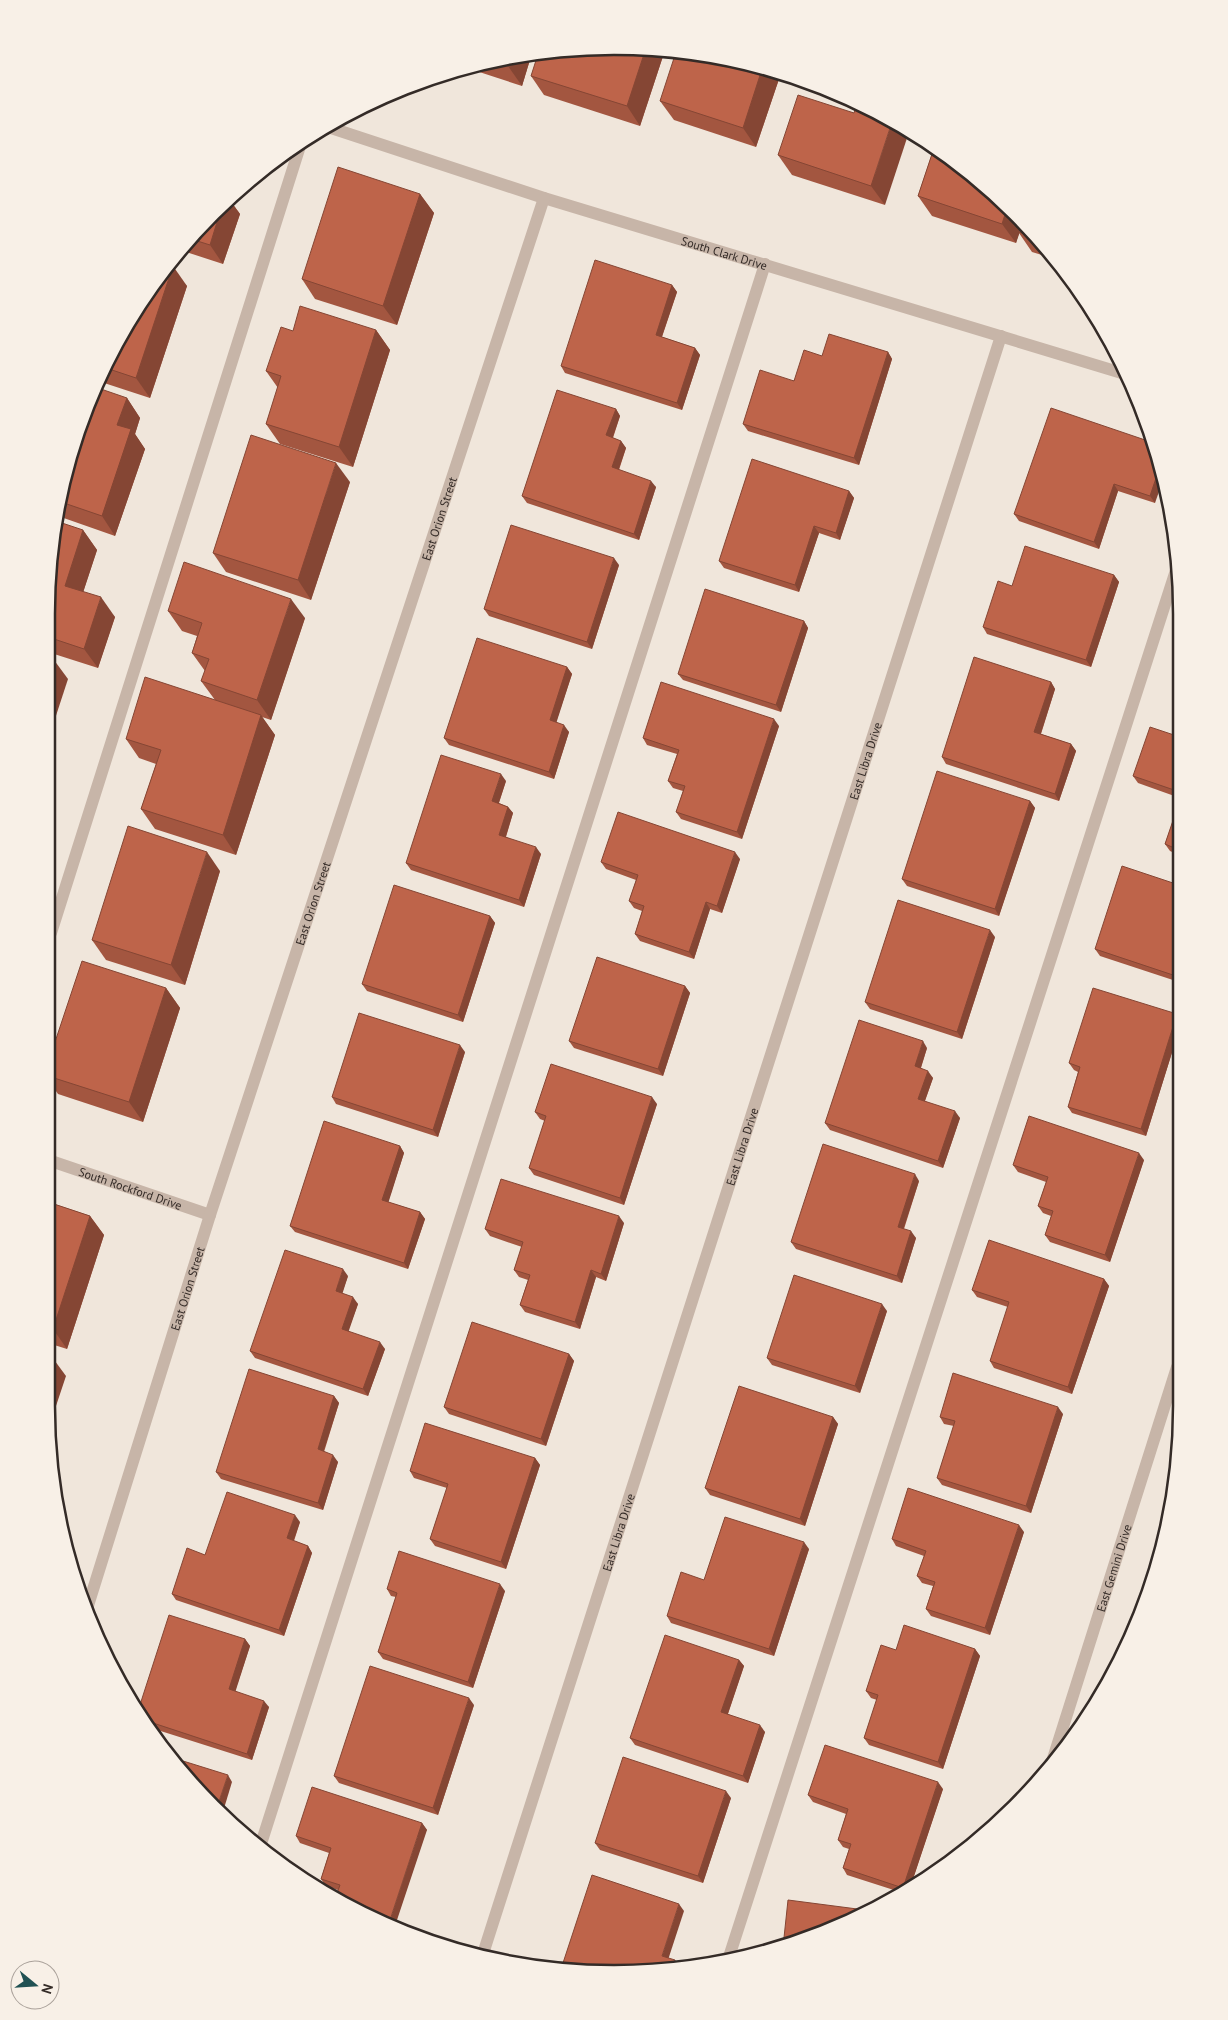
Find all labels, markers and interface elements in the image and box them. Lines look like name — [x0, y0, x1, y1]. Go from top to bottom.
street label: South Clark Drive — [680, 233, 769, 273]
street label: East Orion Street — [418, 475, 459, 562]
street label: East Libra Drive — [846, 720, 884, 802]
street label: East Orion Street — [292, 860, 333, 947]
street label: East Libra Drive — [722, 1106, 761, 1187]
street label: South Rockford Drive — [77, 1164, 184, 1213]
street label: East Orion Street — [167, 1245, 207, 1332]
street label: East Libra Drive — [599, 1491, 637, 1573]
street label: East Gemini Drive — [1092, 1522, 1134, 1614]
north arrow — [10, 1960, 60, 2010]
text: N — [37, 1982, 57, 1996]

